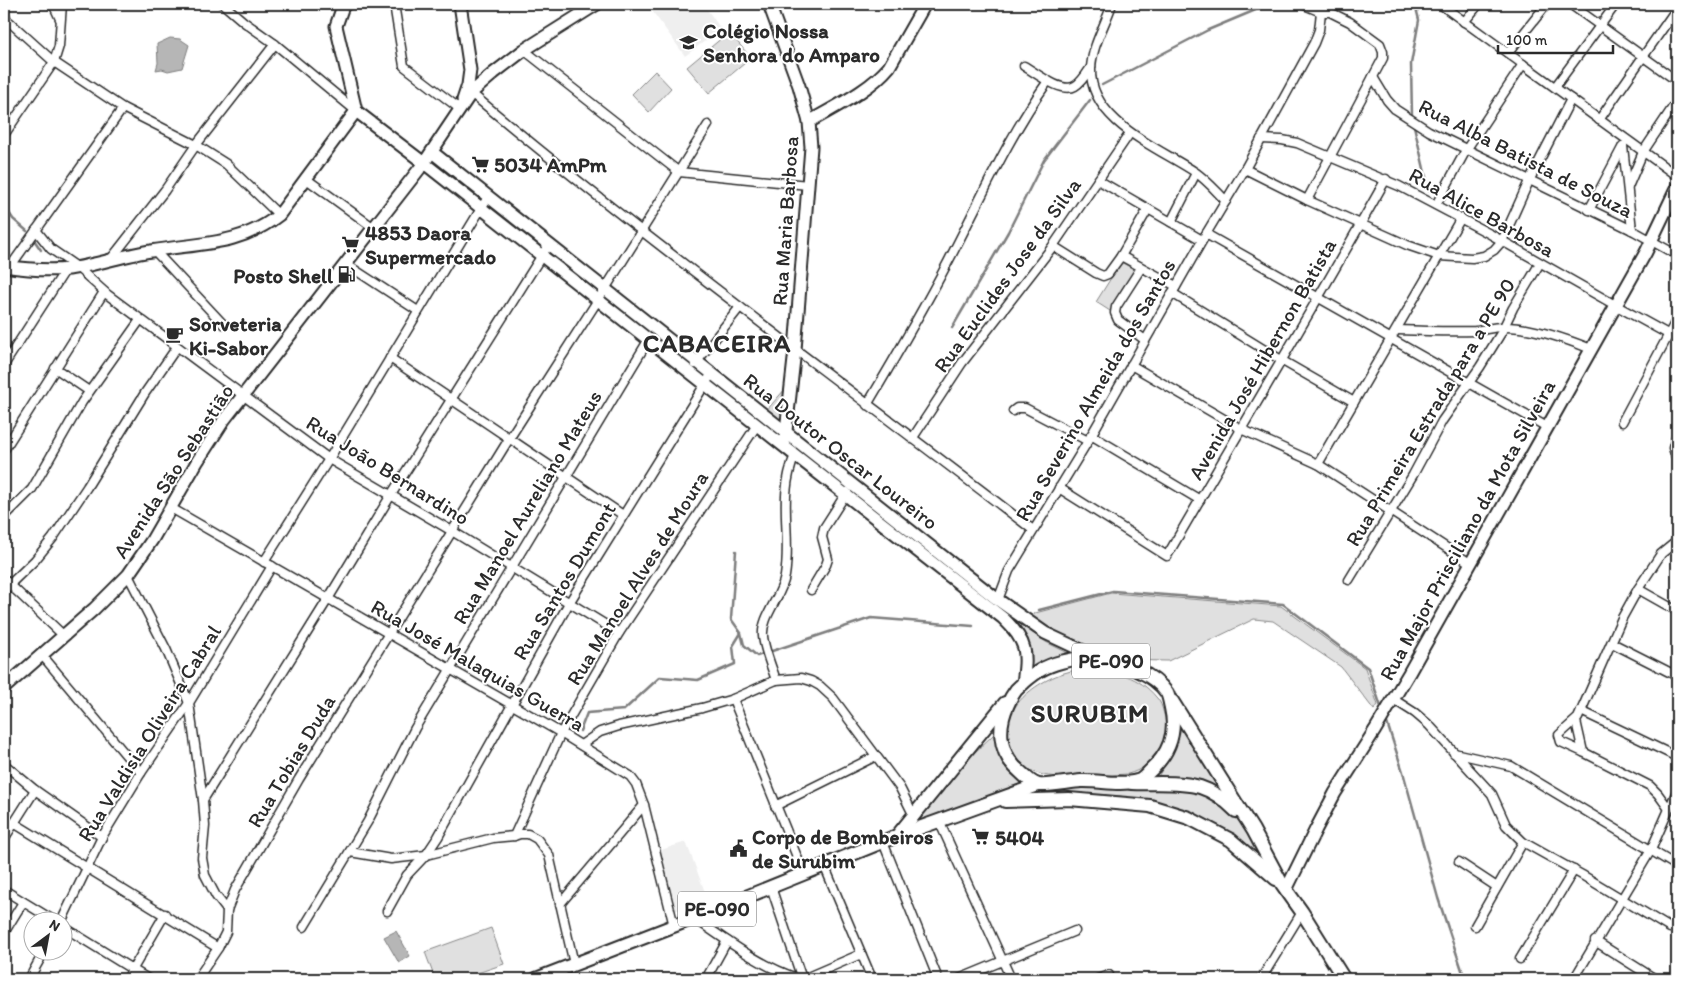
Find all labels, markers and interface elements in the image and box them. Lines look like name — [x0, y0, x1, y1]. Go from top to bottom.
place label: Colégio Nossa Senhora do Amparo — [703, 18, 880, 68]
scale bar — [1498, 22, 1614, 54]
text: 100 m — [1506, 31, 1548, 49]
school or university icon: Colégio Nossa Senhora do Amparo — [679, 32, 699, 52]
street label: Rua Alba Batista de Souza — [1415, 93, 1637, 223]
street label: Rua Maria Barbosa — [767, 135, 803, 307]
place label: 5034 AmPm — [494, 152, 608, 177]
supermarket icon: 5034 AmPm — [470, 154, 490, 174]
street label: Rua Alice Barbosa — [1405, 162, 1559, 262]
street label: Rua Euclides Jose da Silva — [928, 173, 1086, 377]
place label: 4853 Daora Supermercado — [365, 220, 496, 270]
supermarket icon: 4853 Daora Supermercado — [341, 234, 361, 254]
street label: Avenida José Hibernon Batista — [1183, 234, 1341, 484]
street label: Rua Severino Almeida dos Santos — [1009, 254, 1181, 526]
place label: Posto Shell — [233, 263, 334, 288]
fuel station icon: Posto Shell — [337, 265, 357, 285]
street label: Rua Primeira Estrada para a PE 90 — [1340, 273, 1520, 551]
place label: Sorveteria Ki-Sabor — [189, 311, 282, 360]
cafe icon: Sorveteria Ki-Sabor — [165, 325, 185, 345]
district label: CABACEIRA — [643, 327, 791, 359]
street label: Rua Doutor Oscar Loureiro — [739, 367, 943, 535]
street label: Rua Major Prisciliano da Mota Silveira — [1374, 375, 1560, 685]
street label: Avenida São Sebastião — [107, 379, 239, 563]
street label: Rua Manoel Aureliano Mateus — [447, 385, 607, 629]
street label: Rua João Bernardino — [302, 410, 474, 530]
street label: Rua Manoel Alves de Moura — [561, 466, 713, 690]
street label: Rua Santos Dumont — [507, 498, 621, 664]
street label: Rua José Malaquias Guerra — [367, 594, 589, 736]
street label: Rua Valdisia Oliveira Cabral — [72, 620, 226, 846]
road number: PE-090 — [1072, 644, 1150, 678]
street label: Rua Tobias Duda — [242, 690, 340, 832]
district label: SURUBIM — [1031, 697, 1149, 729]
place label: Corpo de Bombeiros de Surubim — [752, 824, 933, 873]
place label: 5404 — [995, 825, 1045, 850]
supermarket icon: 5404 — [971, 827, 991, 847]
public building icon: Corpo de Bombeiros de Surubim — [728, 838, 748, 858]
road number: PE-090 — [678, 892, 756, 926]
north arrow — [22, 910, 72, 960]
text: N — [46, 916, 63, 935]

